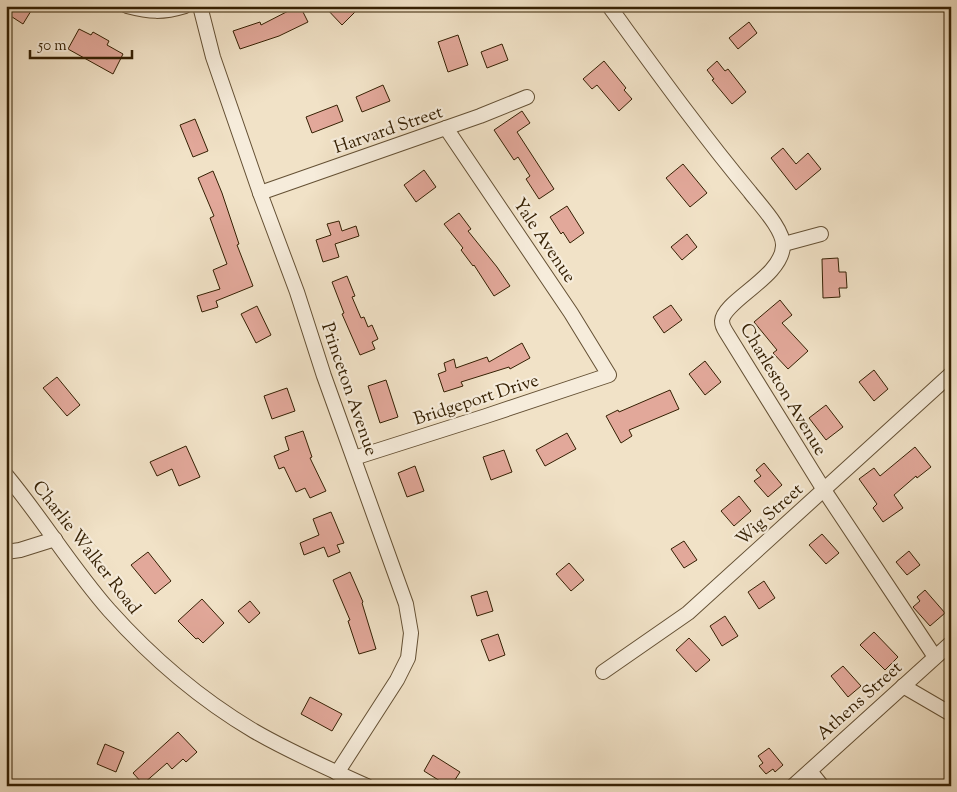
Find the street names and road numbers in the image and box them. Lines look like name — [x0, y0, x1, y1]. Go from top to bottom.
street label: Harvard Street — [331, 100, 447, 162]
street label: Yale Avenue — [505, 194, 581, 289]
street label: Charleston Avenue — [732, 319, 832, 461]
street label: Princeton Avenue — [313, 320, 383, 460]
street label: Bridgeport Drive — [411, 368, 542, 433]
street label: Charlie Walker Road — [25, 476, 146, 621]
street label: Wig Street — [731, 478, 810, 553]
street label: Athens Street — [812, 656, 909, 747]

